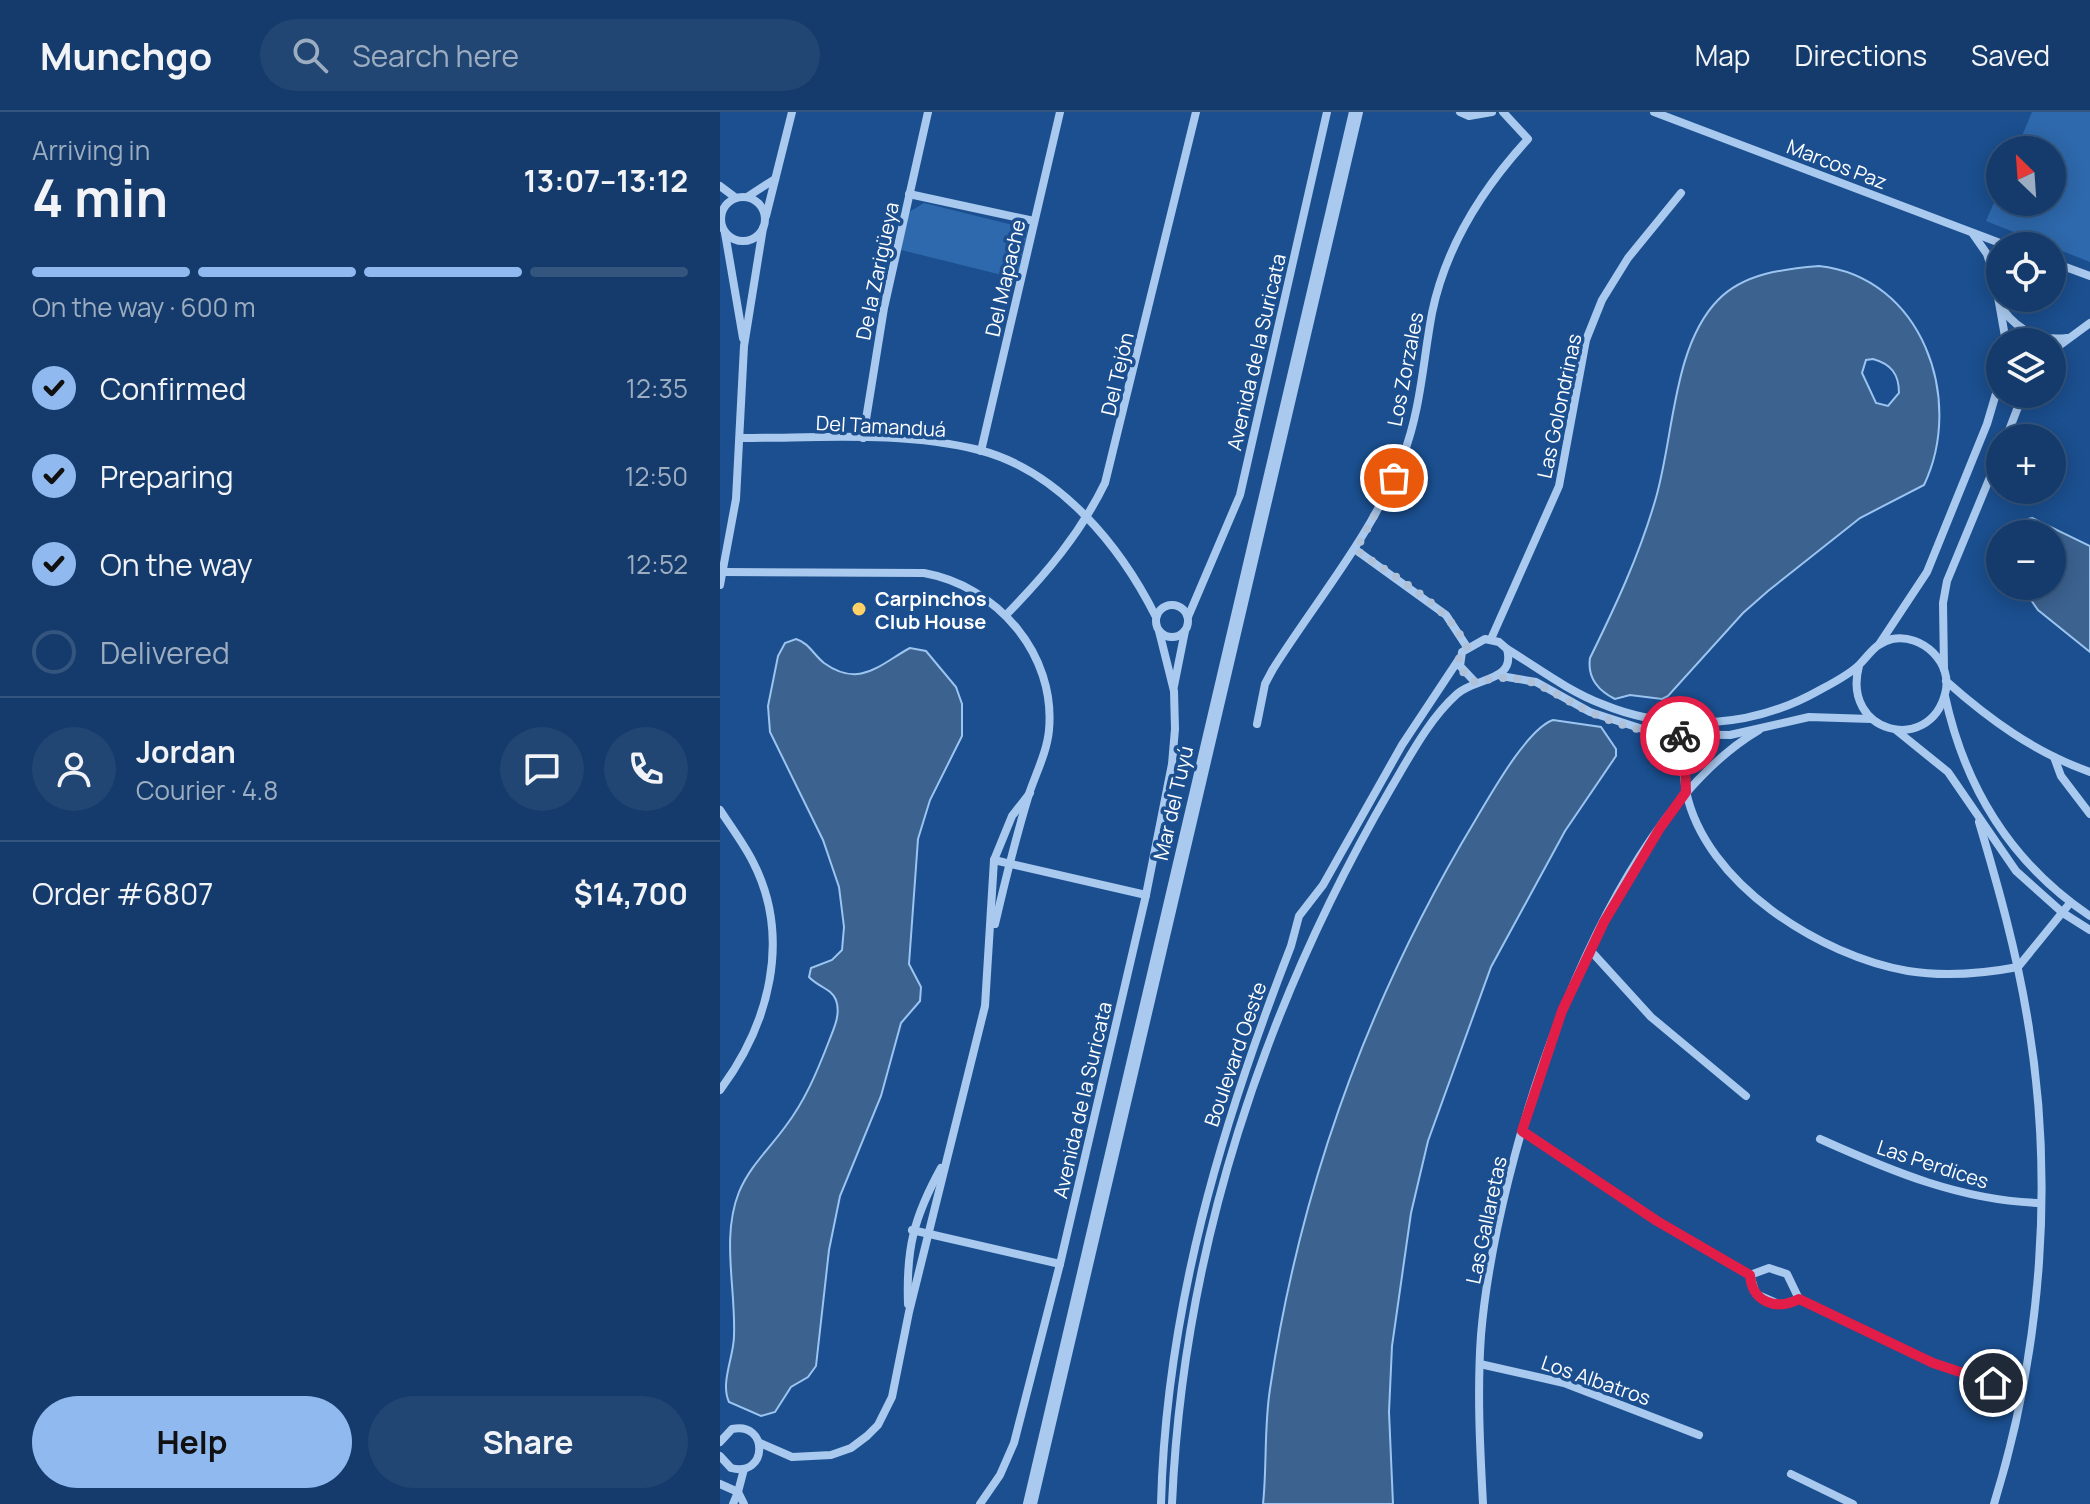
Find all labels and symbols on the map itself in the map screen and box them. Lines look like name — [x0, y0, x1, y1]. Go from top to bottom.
street label: Marcos Paz — [1783, 133, 1891, 195]
north arrow — [1986, 136, 2066, 216]
street label: De la Zarigüeya — [849, 199, 905, 343]
street label: Del Mapache — [978, 217, 1032, 339]
street label: Avenida de la Suricata — [1220, 251, 1292, 453]
street label: Los Zorzales — [1381, 310, 1429, 428]
street label: Del Tejón — [1094, 330, 1140, 418]
street label: Las Golondrinas — [1530, 331, 1588, 481]
street label: Del Tamanduá — [815, 409, 947, 443]
pin — [1360, 444, 1428, 512]
place label: Carpinchos Club House — [875, 585, 987, 635]
marker: Carpinchos Club House — [850, 600, 868, 618]
courier — [1640, 696, 1720, 776]
street label: Mar del Tuyú — [1147, 743, 1199, 863]
street label: Boulevard Oeste — [1198, 978, 1272, 1130]
street label: Avenida de la Suricata — [1046, 999, 1118, 1201]
street label: Las Perdices — [1874, 1133, 1992, 1195]
street label: Las Gallaretas — [1459, 1154, 1513, 1286]
street label: Los Albatros — [1538, 1349, 1654, 1411]
pin — [1959, 1349, 2027, 1417]

